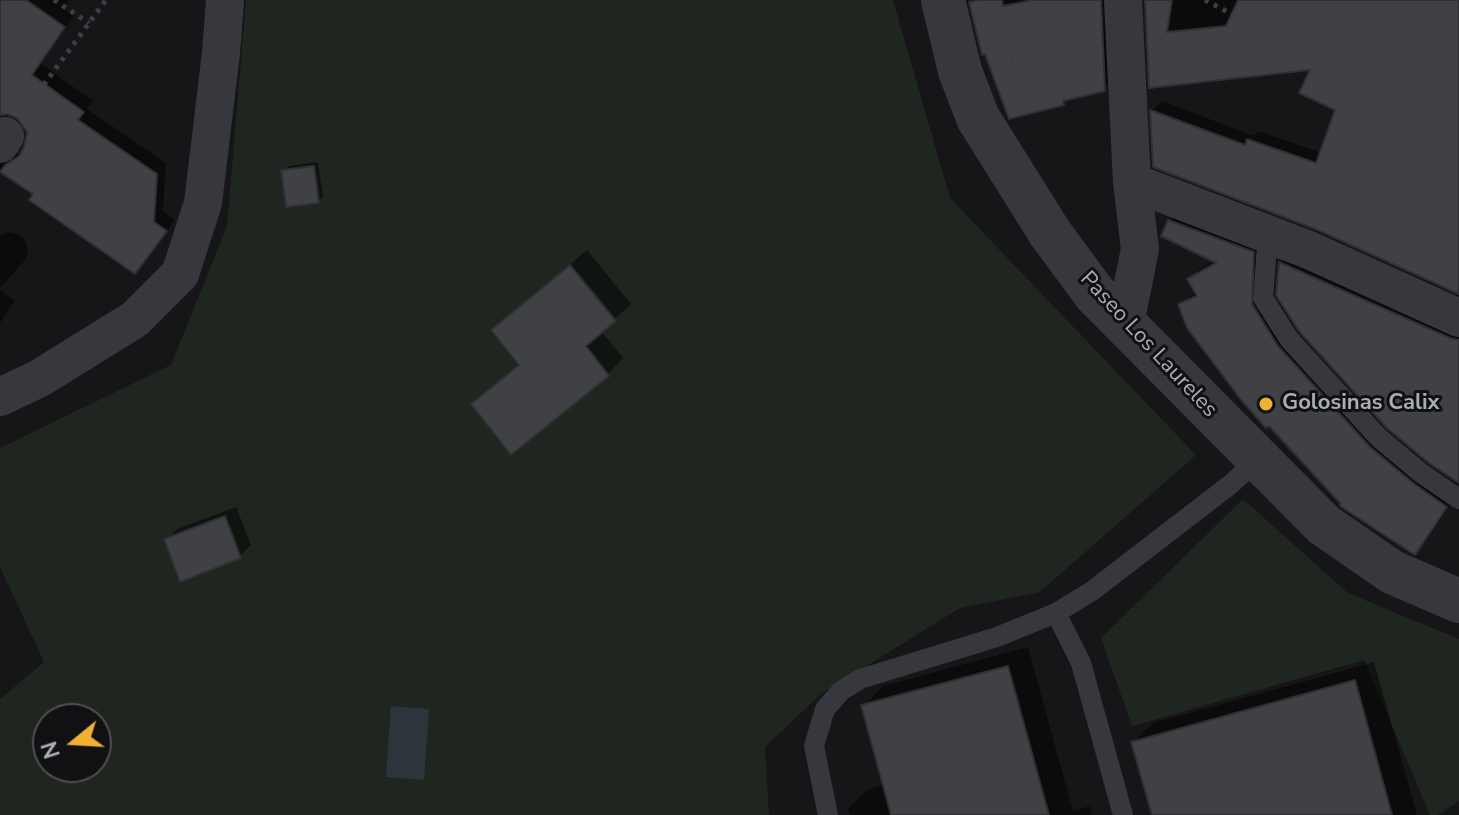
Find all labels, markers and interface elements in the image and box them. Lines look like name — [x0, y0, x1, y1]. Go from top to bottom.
street label: Paseo Los Laureles — [1074, 267, 1222, 423]
place label: Golosinas Calix — [1282, 391, 1440, 417]
marker: Golosinas Calix — [1257, 395, 1275, 413]
north arrow — [32, 703, 112, 783]
text: N — [34, 737, 68, 762]

